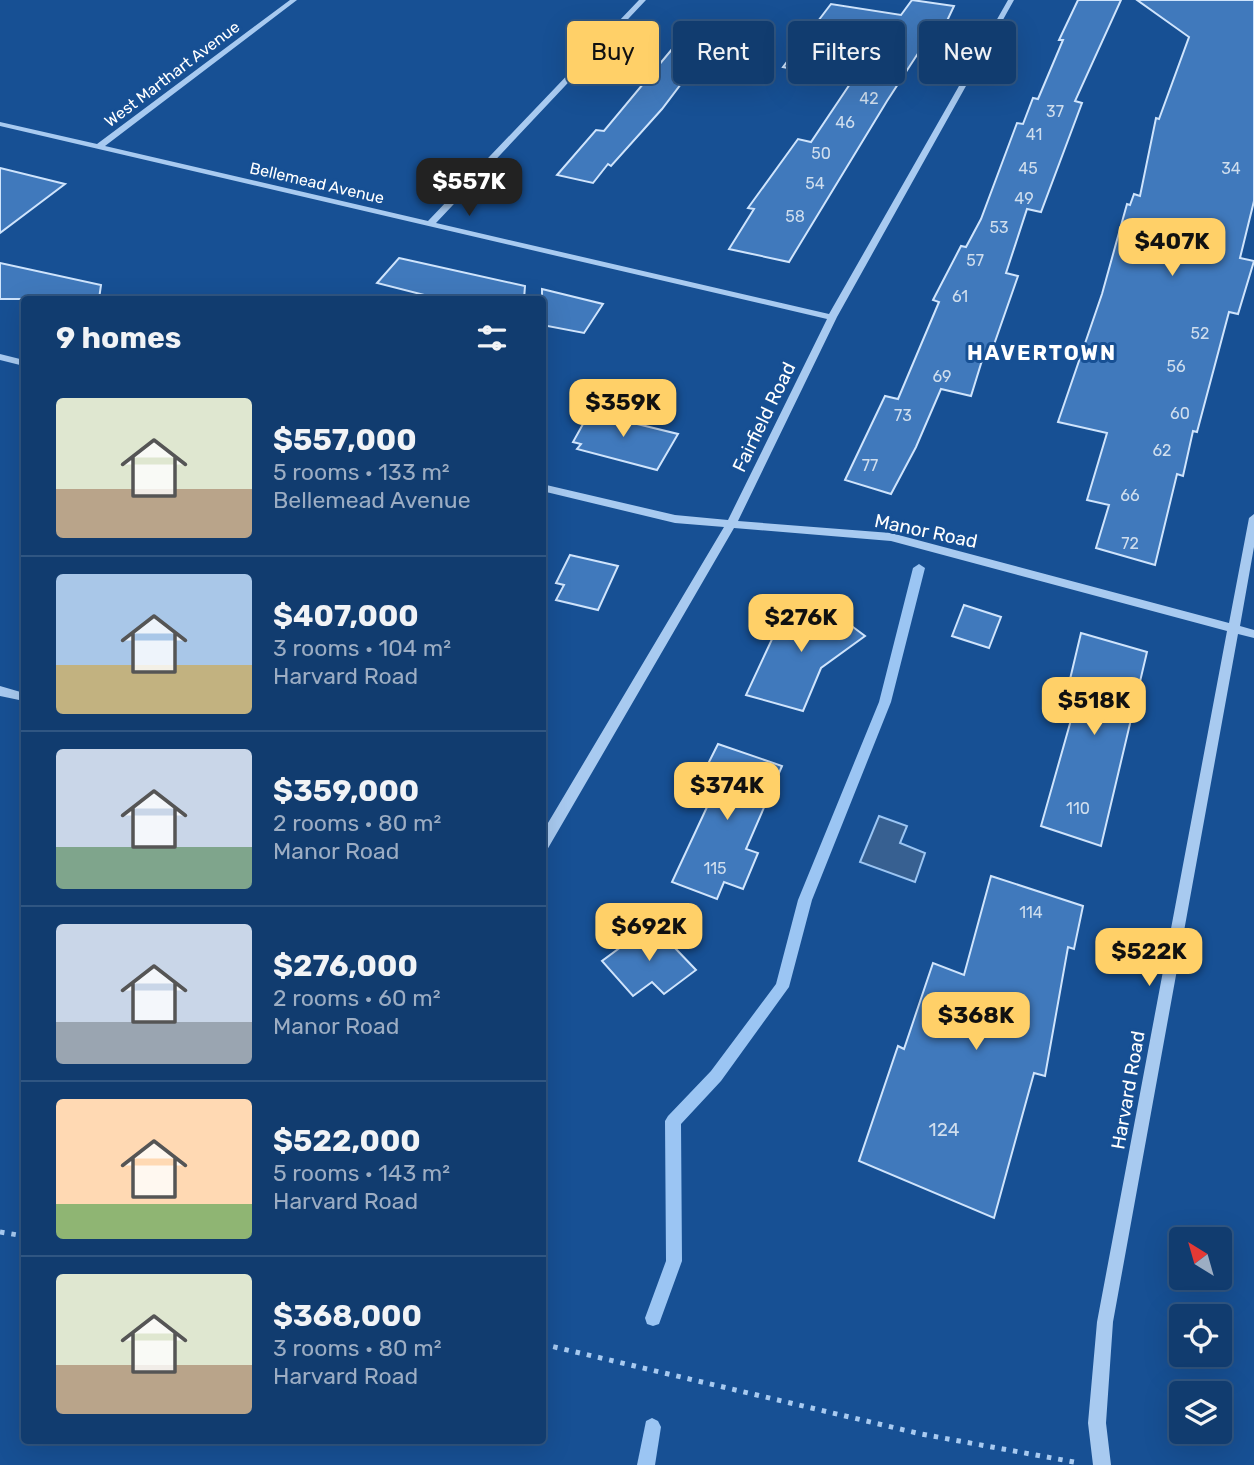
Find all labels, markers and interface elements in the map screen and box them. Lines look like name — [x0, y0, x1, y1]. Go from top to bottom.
street label: West Marthart Avenue — [101, 17, 243, 131]
chip: Buy — [567, 21, 659, 84]
chip: Rent — [673, 21, 774, 84]
chip: Filters — [788, 21, 905, 84]
chip: New — [919, 21, 1016, 84]
house number: 42 — [859, 89, 879, 108]
house number: 37 — [1046, 102, 1064, 121]
house number: 46 — [835, 113, 855, 132]
house number: 41 — [1026, 125, 1042, 144]
house number: 50 — [811, 144, 831, 163]
street label: Bellemead Avenue — [248, 158, 386, 208]
pin: $557K — [420, 158, 518, 218]
house number: 45 — [1018, 159, 1038, 178]
house number: 34 — [1221, 159, 1241, 178]
text: $557K — [432, 167, 506, 195]
house number: 54 — [805, 174, 825, 193]
house number: 49 — [1014, 189, 1034, 208]
house number: 58 — [785, 207, 805, 226]
house number: 53 — [989, 218, 1009, 237]
pin: $407K — [1123, 218, 1221, 278]
text: $407K — [1134, 227, 1210, 255]
house number: 57 — [966, 251, 984, 270]
house number: 61 — [952, 287, 968, 306]
icon: filters — [473, 319, 511, 357]
text: 9 homes — [56, 320, 181, 356]
house number: 52 — [1191, 324, 1209, 343]
district label: HAVERTOWN — [967, 340, 1117, 365]
house number: 56 — [1166, 357, 1186, 376]
street label: Fairfield Road — [727, 358, 801, 476]
house number: 69 — [932, 367, 952, 386]
pin: $359K — [574, 380, 672, 439]
text: $359K — [585, 388, 661, 416]
house number: 60 — [1170, 404, 1190, 423]
house number: 73 — [894, 406, 912, 425]
text: $557,000 — [273, 422, 417, 458]
icon: home — [112, 426, 196, 510]
house number: 62 — [1152, 441, 1172, 460]
house number: 77 — [862, 456, 878, 475]
text: 5 rooms · 133 m² — [273, 458, 450, 486]
text: Bellemead Avenue — [273, 486, 471, 514]
house number: 66 — [1120, 486, 1140, 505]
street label: Manor Road — [873, 509, 979, 553]
house number: 72 — [1121, 534, 1139, 553]
pin: $276K — [752, 594, 850, 654]
text: $407,000 — [273, 598, 419, 634]
icon: home — [112, 602, 196, 686]
text: $276K — [764, 603, 838, 631]
text: 3 rooms · 104 m² — [273, 634, 451, 662]
text: Harvard Road — [273, 662, 418, 690]
pin: $518K — [1045, 678, 1143, 737]
text: $518K — [1058, 686, 1130, 714]
pin: $374K — [678, 762, 776, 822]
text: $374K — [690, 771, 764, 799]
text: $359,000 — [273, 773, 419, 809]
icon: home — [112, 777, 196, 861]
house number: 110 — [1066, 799, 1090, 818]
text: 2 rooms · 80 m² — [273, 809, 441, 837]
text: Manor Road — [273, 837, 399, 865]
house number: 115 — [703, 859, 727, 878]
house number: 114 — [1019, 903, 1043, 922]
pin: $692K — [600, 904, 698, 963]
text: $692K — [611, 912, 687, 940]
pin: $522K — [1100, 928, 1198, 988]
text: $522K — [1111, 937, 1187, 965]
text: $276,000 — [273, 948, 418, 984]
icon: home — [112, 952, 196, 1036]
text: 2 rooms · 60 m² — [273, 984, 441, 1012]
pin: $368K — [927, 992, 1025, 1052]
text: $368K — [938, 1001, 1014, 1029]
text: Manor Road — [273, 1012, 399, 1040]
street label: Harvard Road — [1106, 1029, 1150, 1151]
house number: 124 — [929, 1118, 960, 1141]
text: $522,000 — [273, 1123, 421, 1159]
icon: home — [112, 1127, 196, 1211]
text: 5 rooms · 143 m² — [273, 1159, 450, 1187]
text: Harvard Road — [273, 1187, 418, 1215]
north arrow — [1169, 1227, 1232, 1290]
map controls — [1169, 1227, 1232, 1444]
text: $368,000 — [273, 1298, 422, 1334]
icon: home — [112, 1302, 196, 1386]
button: locate — [1169, 1304, 1232, 1367]
text: 3 rooms · 80 m² — [273, 1334, 442, 1362]
text: Harvard Road — [273, 1362, 418, 1390]
button: layers — [1169, 1381, 1232, 1444]

